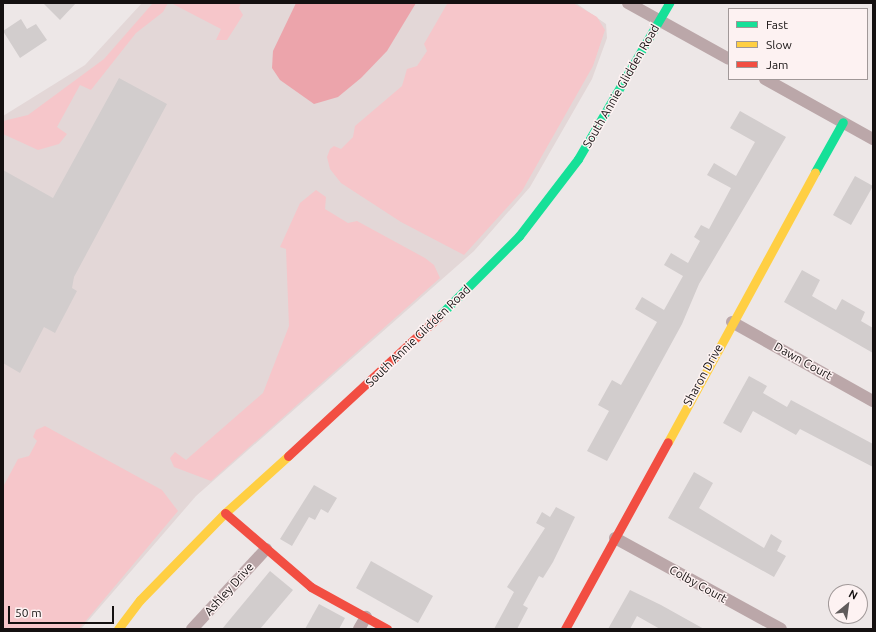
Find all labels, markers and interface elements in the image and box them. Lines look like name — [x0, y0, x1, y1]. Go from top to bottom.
legend — [728, 8, 868, 80]
text: Fast — [766, 18, 788, 31]
street label: South Annie Glidden Road — [580, 22, 662, 150]
text: Slow — [766, 38, 792, 51]
text: Jam — [766, 58, 788, 71]
street label: South Annie Glidden Road — [363, 282, 473, 390]
street label: Dawn Court — [772, 339, 834, 383]
street label: Sharon Drive — [680, 341, 726, 409]
street label: Ashley Drive — [201, 559, 257, 619]
street label: Colby Court — [667, 562, 729, 606]
north arrow — [828, 584, 868, 624]
text: N — [847, 587, 860, 602]
scale bar — [10, 598, 116, 624]
text: 50 m — [15, 606, 42, 619]

